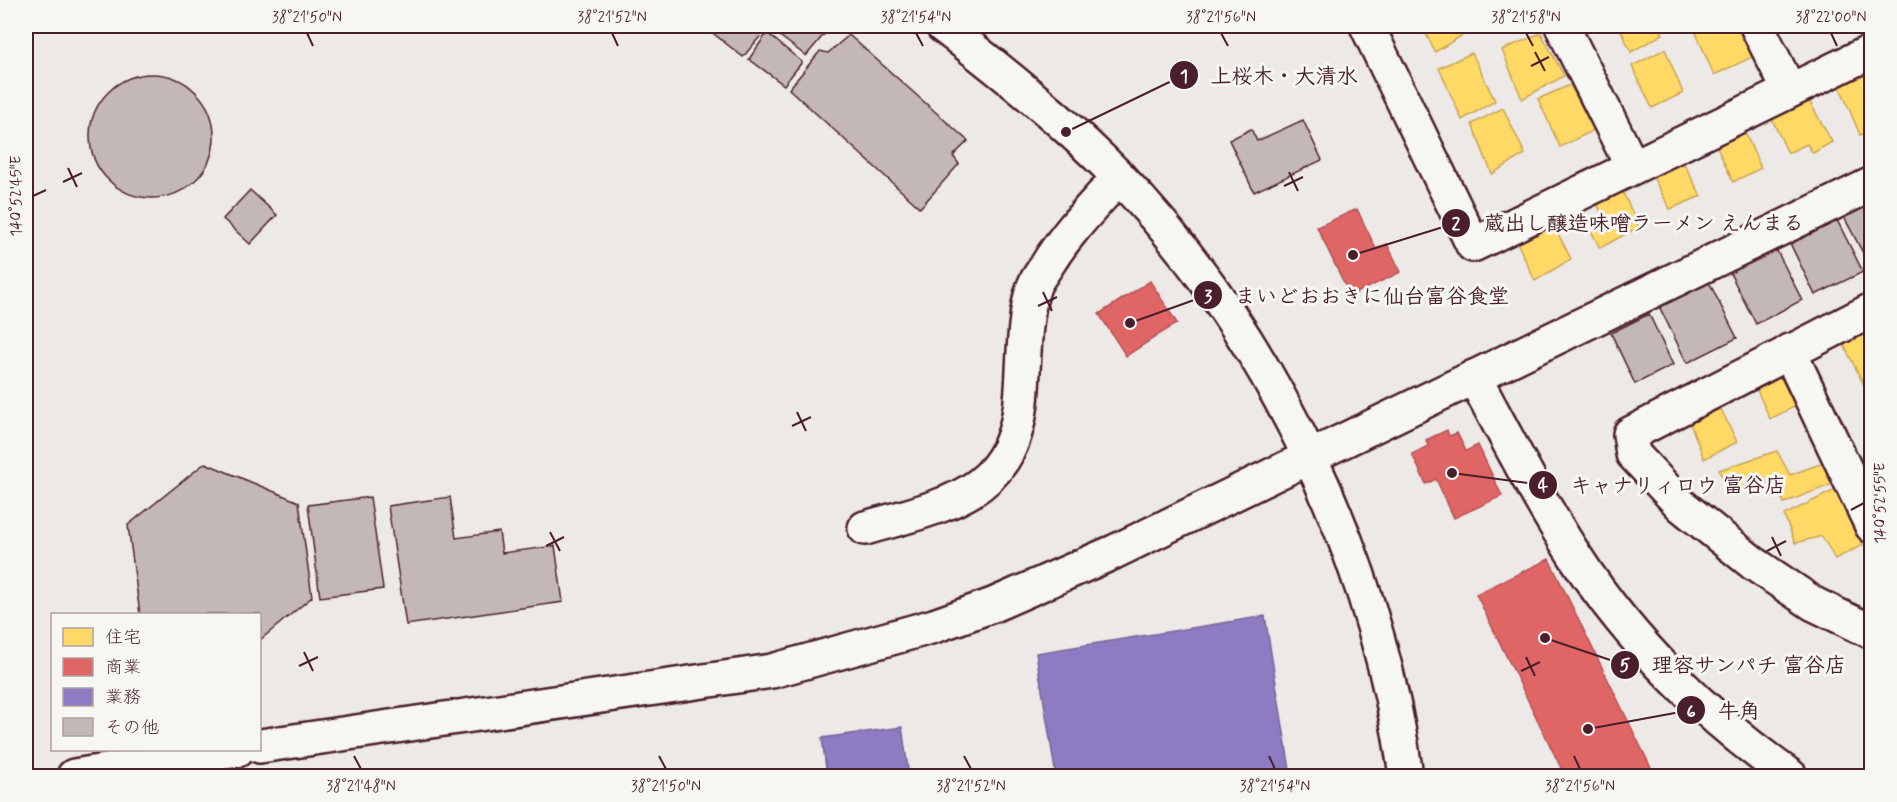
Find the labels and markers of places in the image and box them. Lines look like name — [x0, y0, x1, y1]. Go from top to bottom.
callout: 上桜木・大清水 — [1169, 56, 1370, 95]
callout: 蔵出し醸造味噌ラーメン えんまる — [1441, 204, 1816, 243]
callout: まいどおおきに仙台富谷食堂 — [1193, 276, 1520, 315]
callout: キャナリィロウ 富谷店 — [1528, 466, 1798, 505]
callout: 理容サンパチ 富谷店 — [1610, 646, 1859, 685]
callout: 牛角 — [1676, 691, 1772, 730]

